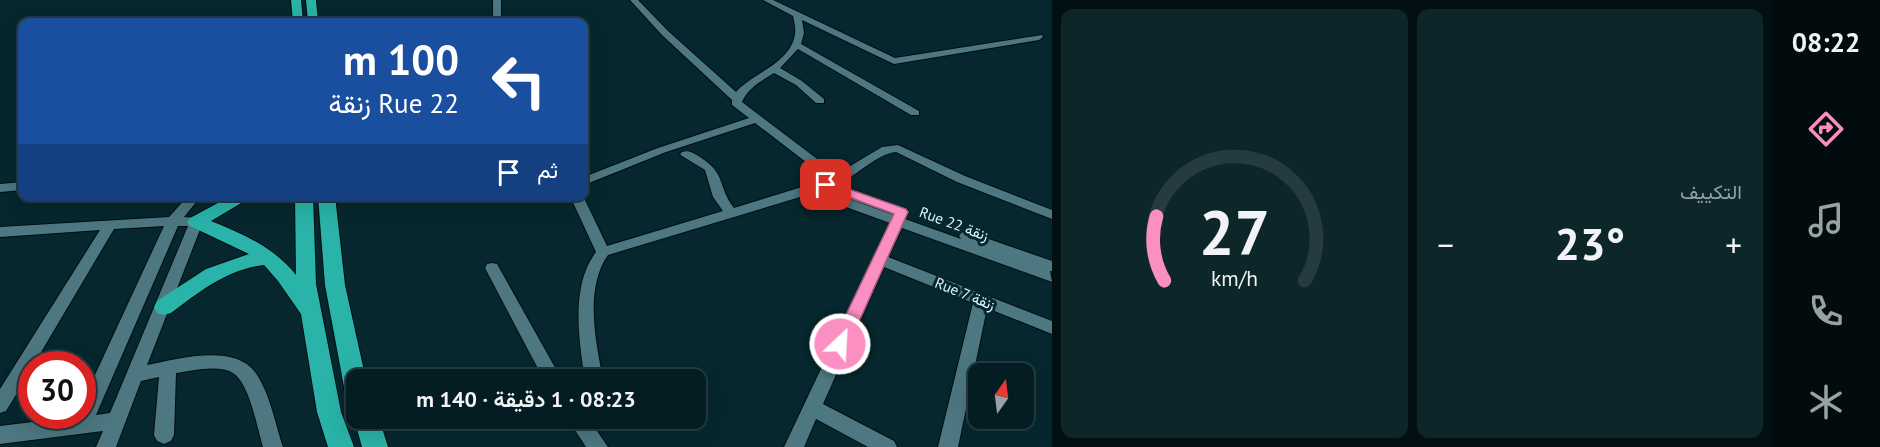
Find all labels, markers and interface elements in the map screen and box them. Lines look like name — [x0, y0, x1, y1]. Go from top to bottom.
text: 08:22 — [1792, 25, 1860, 59]
text: 100 m — [343, 32, 459, 87]
icon: left — [480, 42, 558, 120]
text: Rue 22 زنقة — [329, 86, 459, 120]
icon: directions — [1805, 108, 1847, 150]
icon: arrive — [492, 156, 525, 189]
text: ثم — [537, 156, 558, 184]
pin — [800, 159, 851, 210]
icon: arrive — [809, 168, 842, 201]
text: التكييف — [1680, 179, 1742, 205]
text: 27 — [1199, 191, 1270, 272]
icon: music — [1805, 199, 1847, 241]
street label: Rue 22 زنقة — [917, 202, 991, 245]
text: 23° — [1554, 214, 1625, 272]
text: − — [1438, 223, 1454, 266]
text: + — [1725, 223, 1742, 266]
text: km/h — [1211, 264, 1258, 292]
street label: Rue 7 زنقة — [932, 273, 998, 314]
icon: phone — [1805, 290, 1847, 332]
position arrow — [808, 312, 872, 376]
speed limit sign: 30 — [18, 351, 96, 429]
north arrow — [968, 363, 1034, 429]
map controls — [968, 363, 1034, 429]
icon: climate — [1805, 381, 1847, 423]
text: 08:23 · 1 دقيقة · 140 m — [416, 385, 636, 413]

